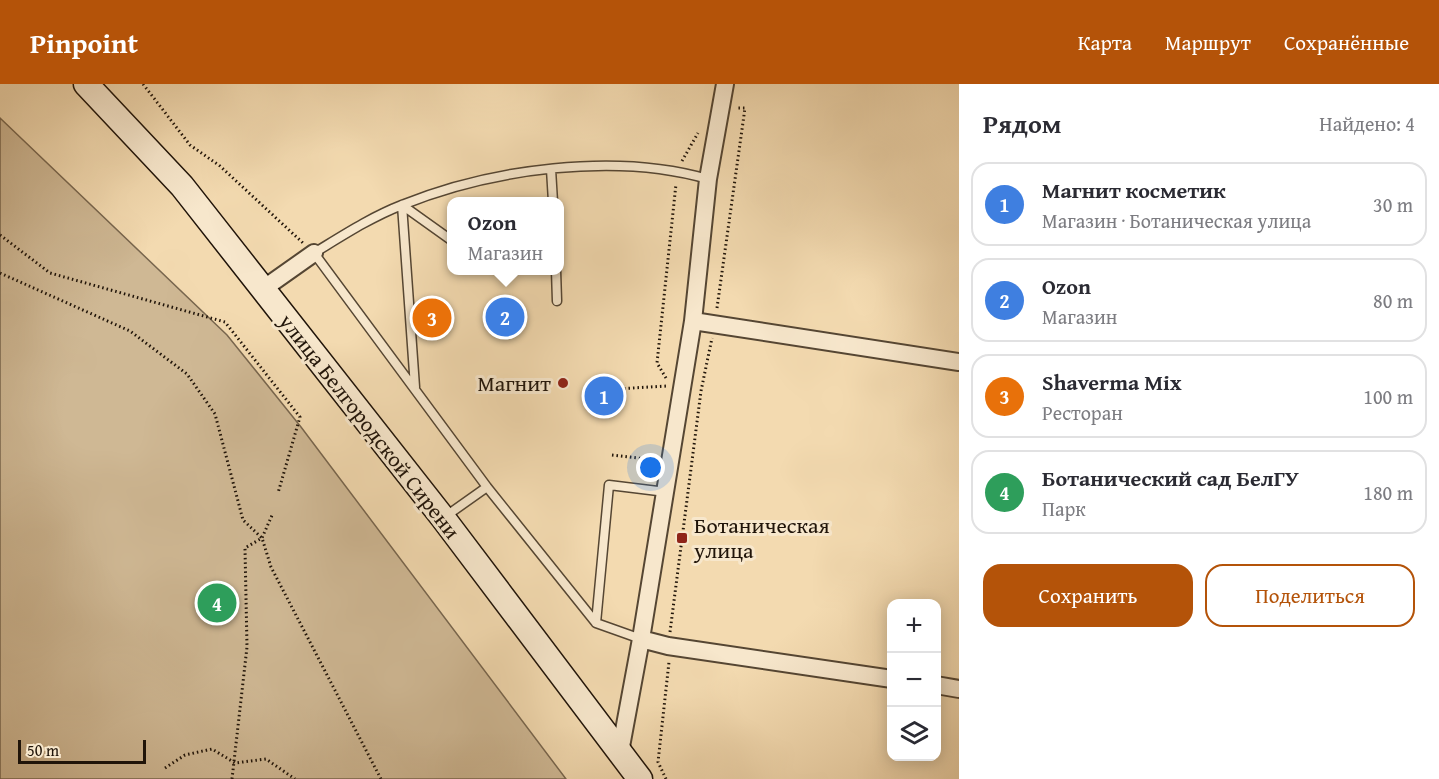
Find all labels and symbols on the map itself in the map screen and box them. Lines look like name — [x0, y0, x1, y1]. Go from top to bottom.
pin: 2 — [486, 294, 524, 340]
pin: 3 — [412, 296, 452, 340]
street label: улица Белгородской Сирени — [271, 306, 468, 545]
place label: Магнит — [477, 367, 551, 399]
pin: 1 — [584, 374, 624, 418]
marker: Магнит — [556, 376, 570, 390]
your location — [636, 453, 665, 482]
place label: Ботаническая улица — [693, 509, 830, 566]
marker: Ботаническая улица — [675, 531, 689, 545]
pin: 4 — [198, 580, 236, 626]
scale bar — [18, 737, 146, 764]

